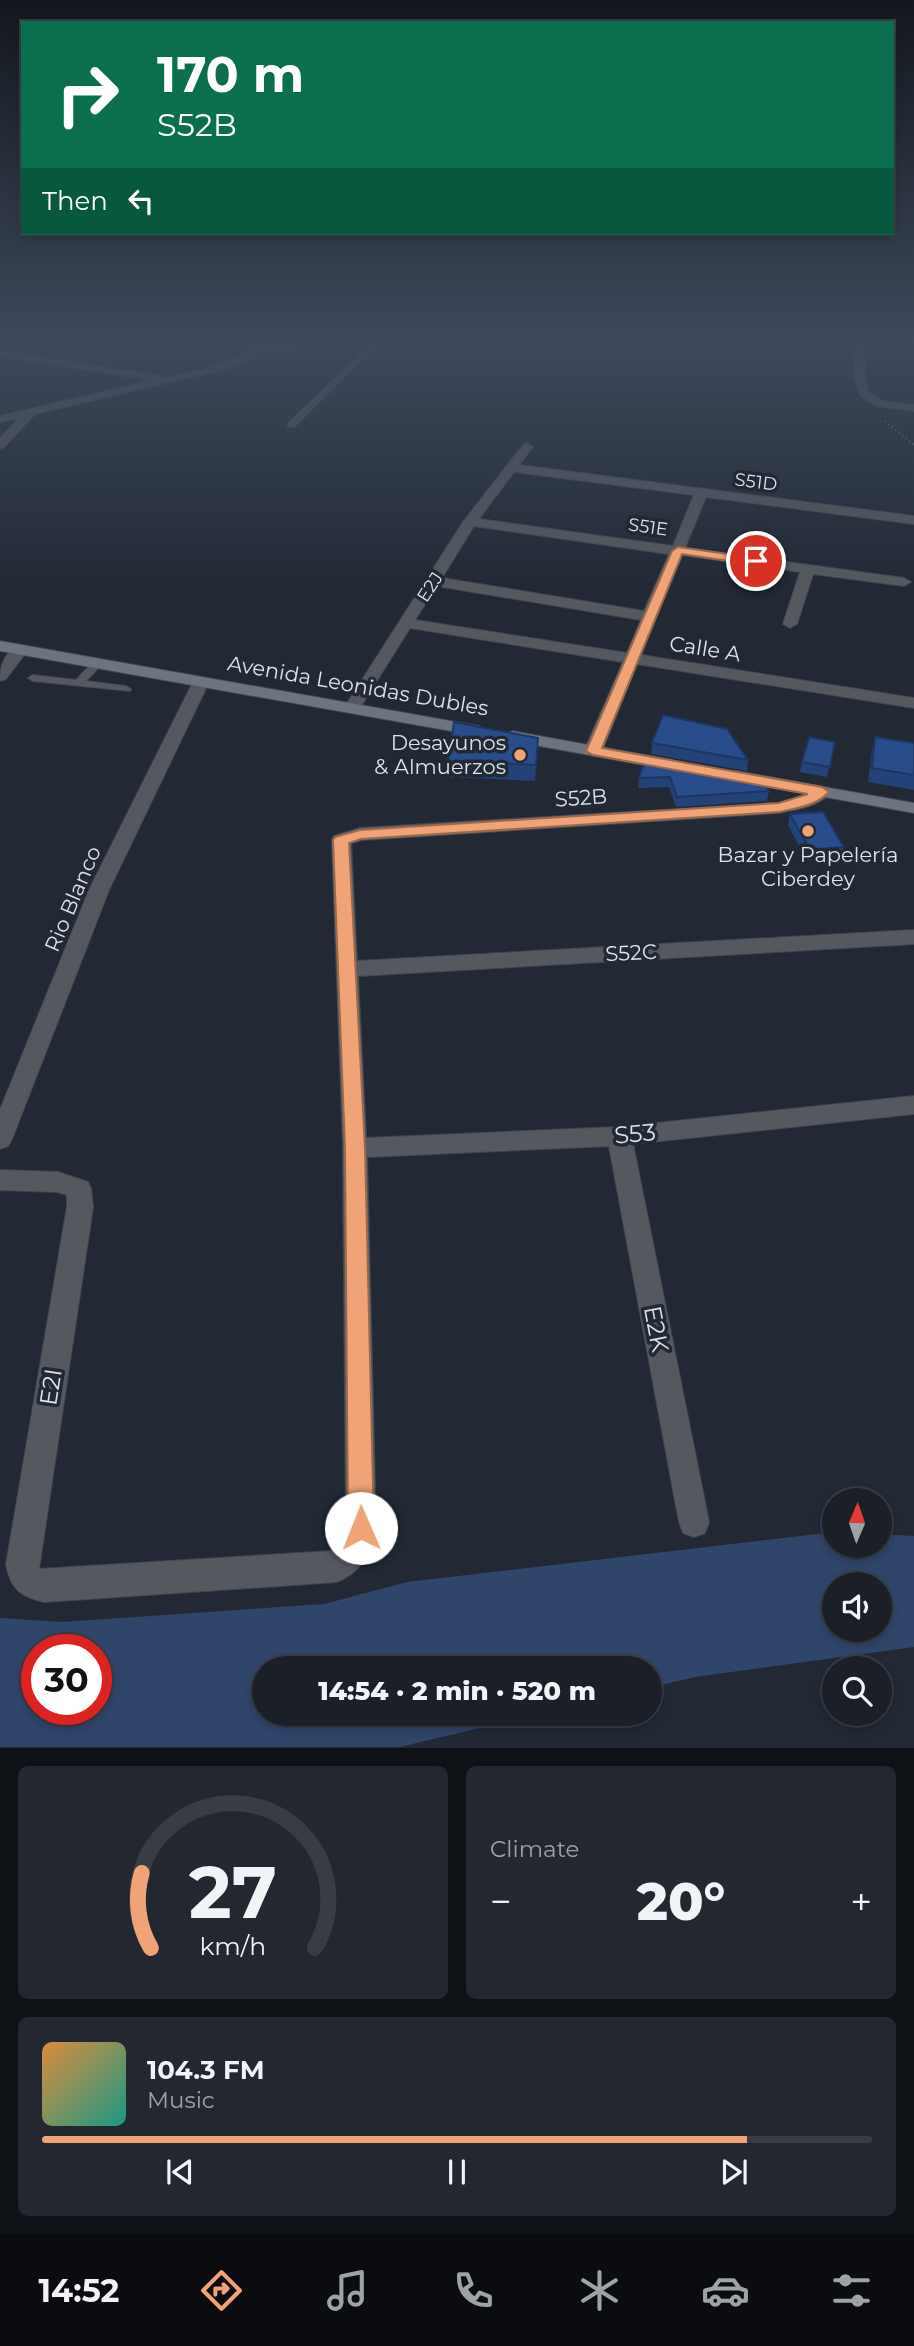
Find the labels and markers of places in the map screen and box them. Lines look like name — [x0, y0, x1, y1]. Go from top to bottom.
pin — [726, 531, 786, 591]
place label: Desayunos & Almuerzos — [374, 730, 506, 779]
marker: Desayunos & Almuerzos — [512, 747, 528, 763]
marker: Bazar y Papelería Ciberdey — [800, 823, 816, 839]
place label: Bazar y Papelería Ciberdey — [718, 842, 898, 891]

